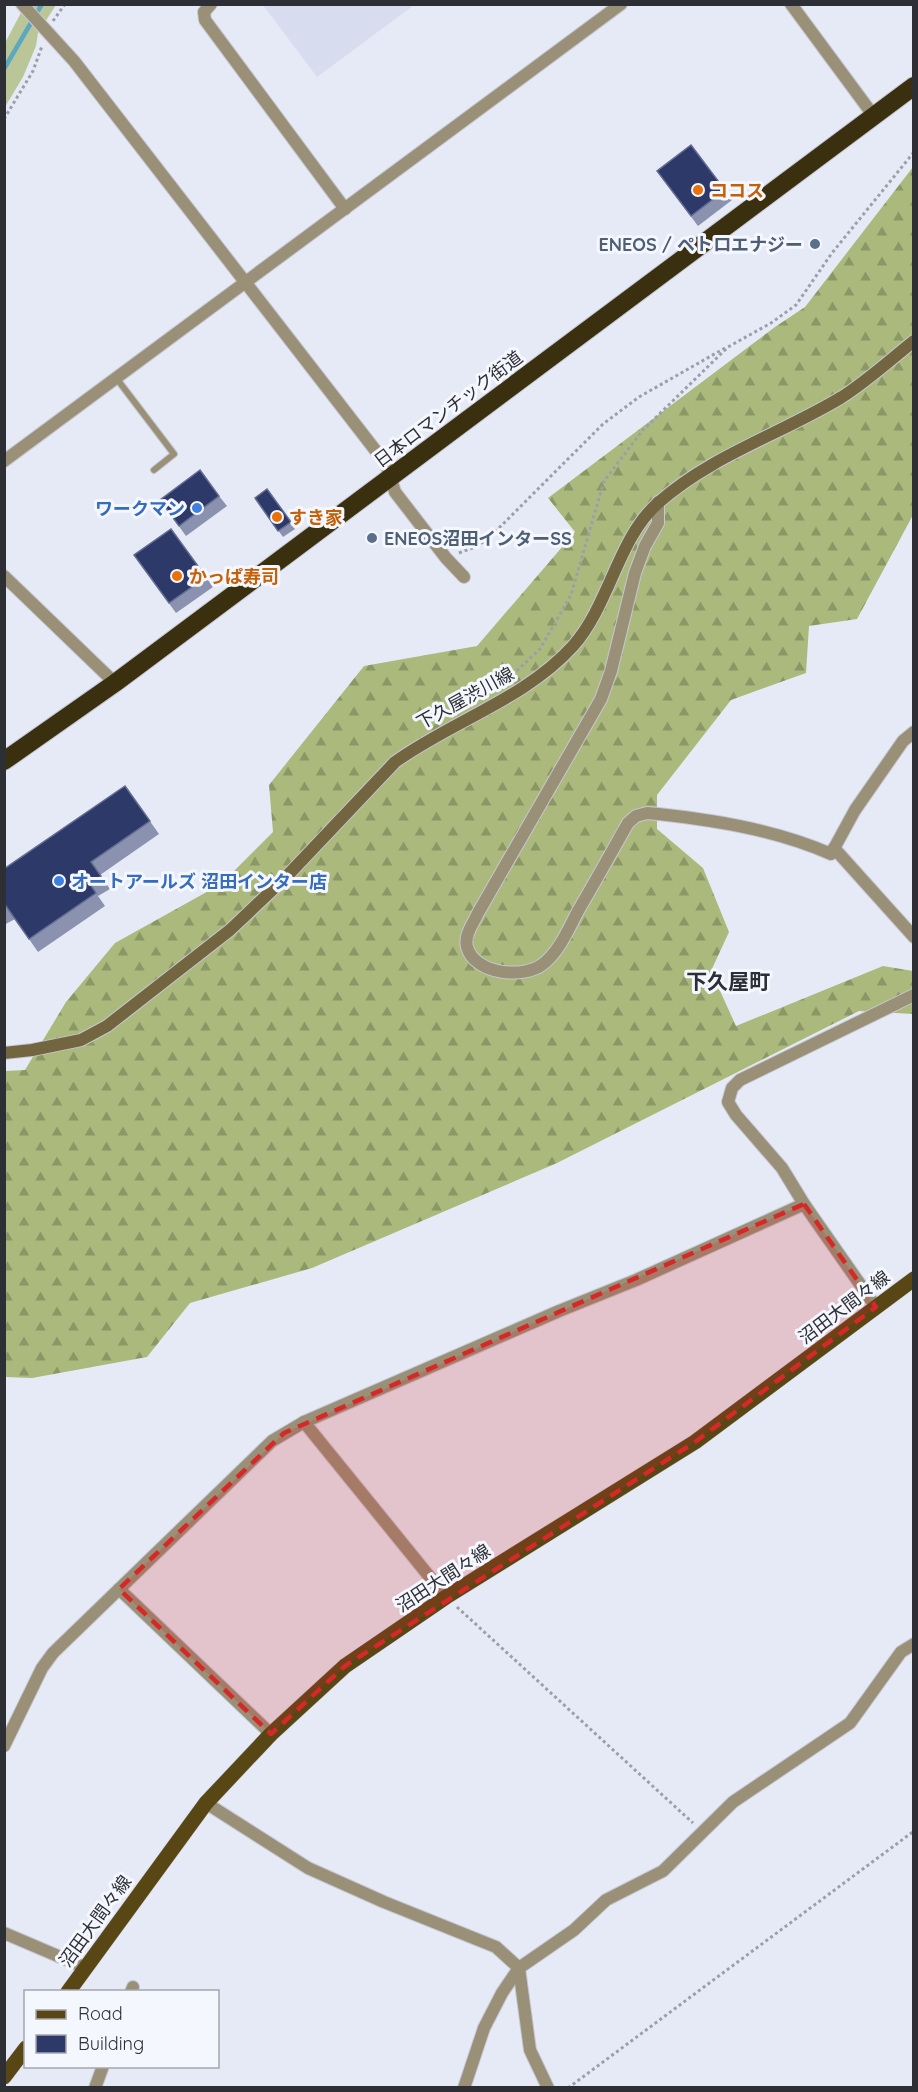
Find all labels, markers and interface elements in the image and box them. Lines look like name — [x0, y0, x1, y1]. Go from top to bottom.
place label: ココス — [710, 179, 764, 202]
marker: ココス — [691, 183, 705, 197]
place label: ENEOS / ペトロエナジー — [598, 233, 803, 256]
marker: ENEOS / ペトロエナジー — [808, 237, 822, 251]
street label: 日本ロマンチック街道 — [369, 346, 527, 472]
place label: ワークマン — [95, 497, 185, 520]
marker: ワークマン — [190, 501, 204, 515]
place label: すき家 — [289, 506, 343, 529]
marker: すき家 — [270, 510, 284, 524]
place label: ENEOS沼田インターSS — [384, 527, 572, 550]
marker: ENEOS沼田インターSS — [365, 531, 379, 545]
place label: かっぱ寿司 — [189, 565, 279, 588]
marker: かっぱ寿司 — [170, 569, 184, 583]
street label: 下久屋渋川線 — [412, 662, 518, 734]
place label: オートアールズ 沼田インター店 — [71, 870, 327, 893]
marker: オートアールズ 沼田インター店 — [52, 874, 66, 888]
district label: 下久屋町 — [686, 968, 770, 994]
street label: 沼田大間々線 — [794, 1265, 894, 1349]
street label: 沼田大間々線 — [391, 1539, 495, 1617]
street label: 沼田大間々線 — [54, 1871, 136, 1971]
legend — [24, 1990, 219, 2068]
text: Road — [78, 2002, 123, 2025]
text: Building — [78, 2032, 144, 2055]

